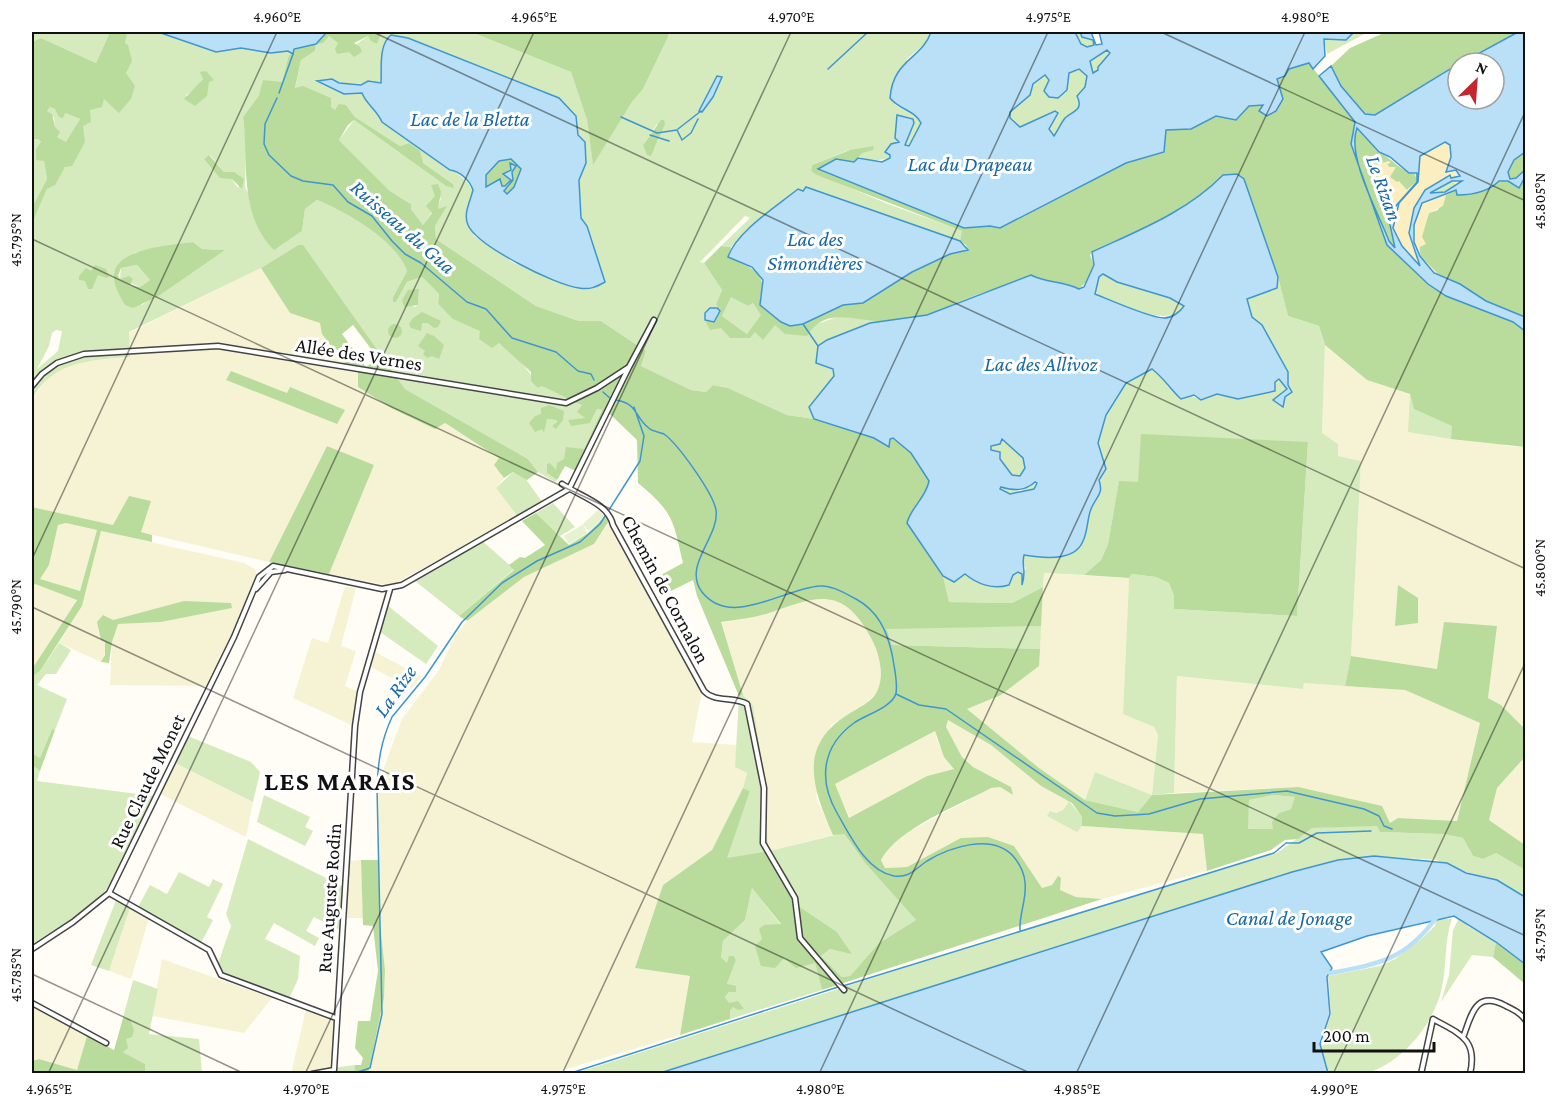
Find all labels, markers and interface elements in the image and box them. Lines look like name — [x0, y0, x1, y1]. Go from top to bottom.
text: 4.960°E — [253, 9, 301, 25]
text: 4.965°E — [511, 9, 557, 25]
text: 4.970°E — [767, 9, 815, 25]
text: 4.975°E — [1025, 9, 1071, 25]
text: 4.980°E — [1281, 9, 1329, 25]
north arrow — [1446, 51, 1506, 111]
text: N — [1474, 58, 1491, 78]
water label: Lac de la Bletta — [410, 107, 530, 131]
water label: Lac du Drapeau — [907, 152, 1033, 176]
water label: Le Rizan — [1361, 152, 1407, 224]
text: 45.805°N — [1532, 173, 1548, 229]
water label: Ruisseau du Gua — [346, 175, 460, 279]
text: 45.795°N — [8, 213, 24, 267]
water label: Lac des Simondières — [767, 227, 863, 275]
street label: Allée des Vernes — [294, 333, 424, 375]
water label: Lac des Allivoz — [984, 352, 1099, 376]
street label: Chemin de Cornalon — [618, 511, 715, 667]
text: 45.800°N — [1532, 539, 1548, 597]
text: 45.790°N — [8, 579, 24, 635]
water label: La Rize — [369, 661, 421, 721]
street label: Rue Claude Monet — [105, 710, 189, 852]
district label: LES MARAIS — [264, 767, 416, 796]
street label: Rue Auguste Rodin — [313, 822, 346, 974]
water label: Canal de Jonage — [1226, 906, 1352, 930]
text: 45.795°N — [1532, 908, 1548, 962]
text: 45.785°N — [8, 948, 24, 1002]
scale bar — [1314, 1015, 1434, 1053]
text: 200 m — [1323, 1026, 1370, 1046]
text: 4.965°E — [26, 1081, 72, 1097]
text: 4.970°E — [282, 1081, 330, 1097]
text: 4.975°E — [540, 1081, 586, 1097]
text: 4.980°E — [796, 1081, 844, 1097]
text: 4.985°E — [1054, 1081, 1100, 1097]
text: 4.990°E — [1310, 1081, 1358, 1097]

